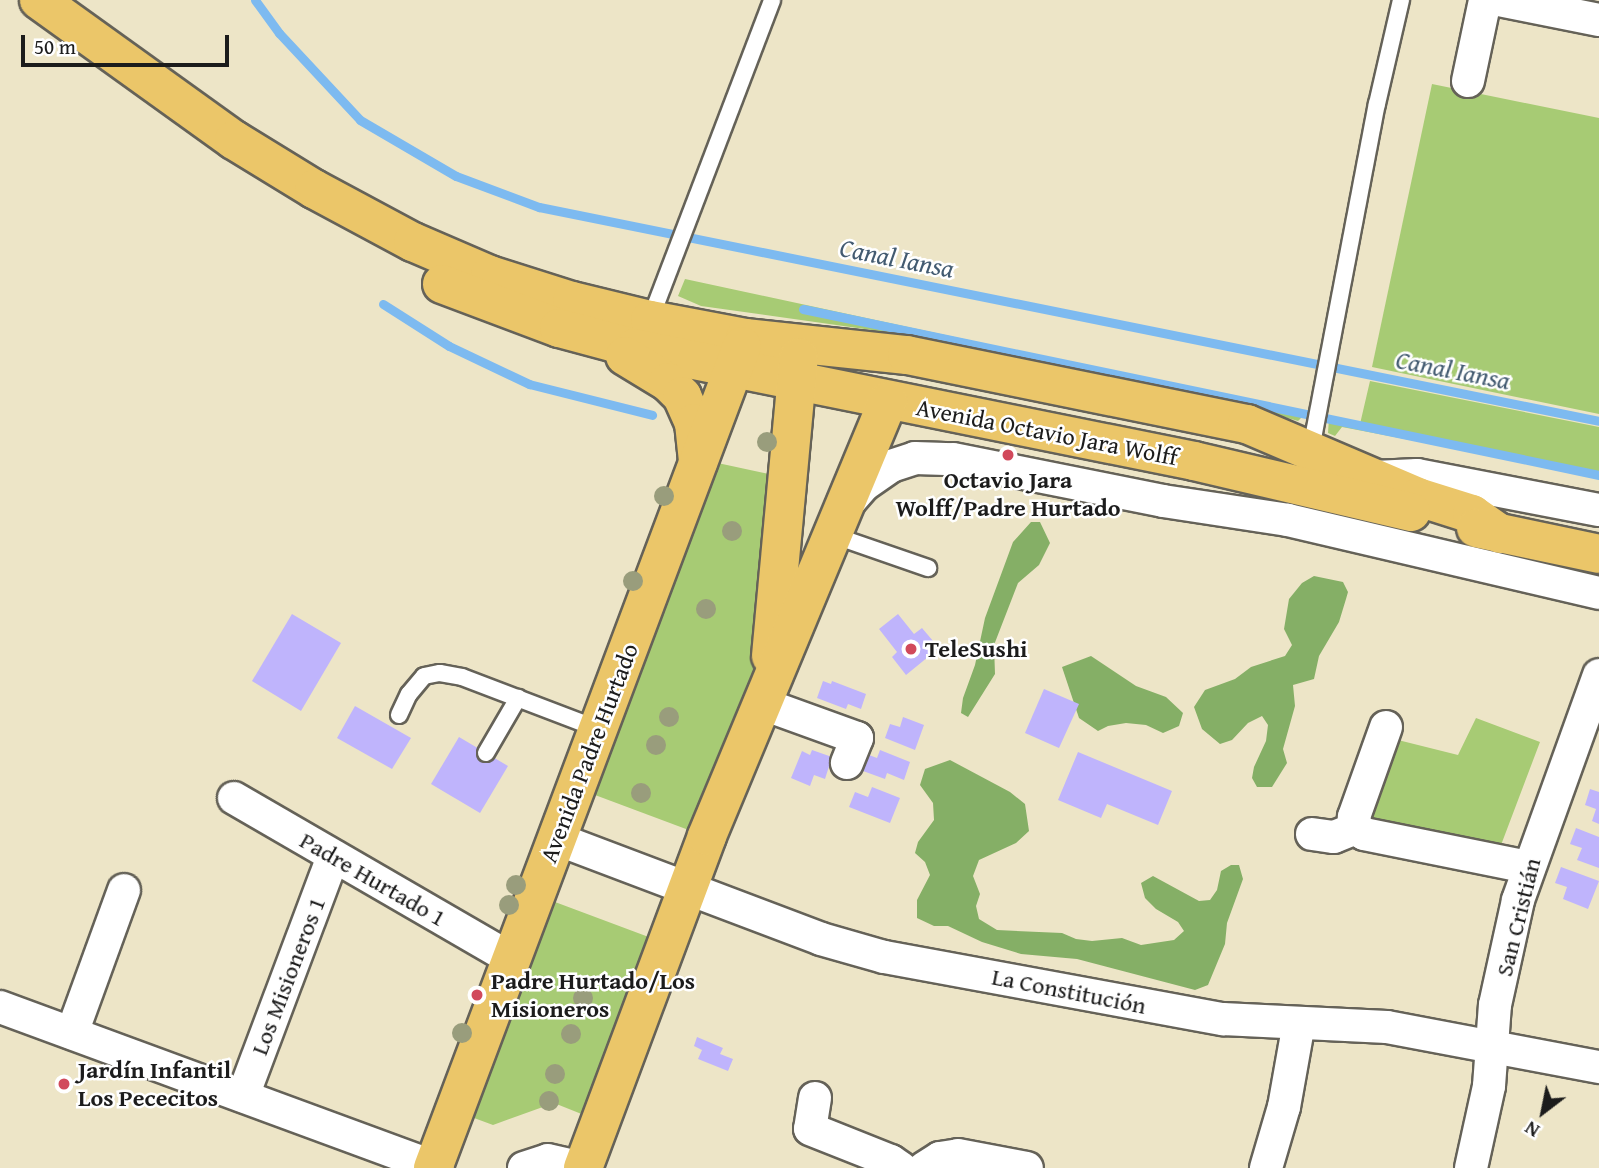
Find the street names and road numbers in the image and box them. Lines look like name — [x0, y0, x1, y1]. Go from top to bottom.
street label: Avenida Octavio Jara Wolff — [914, 393, 1180, 471]
street label: Avenida Padre Hurtado — [534, 639, 644, 867]
street label: Padre Hurtado 1 — [295, 826, 451, 932]
street label: San Cristián — [1489, 855, 1547, 979]
street label: Los Misioneros 1 — [245, 893, 331, 1059]
street label: La Constitución — [989, 962, 1149, 1020]

